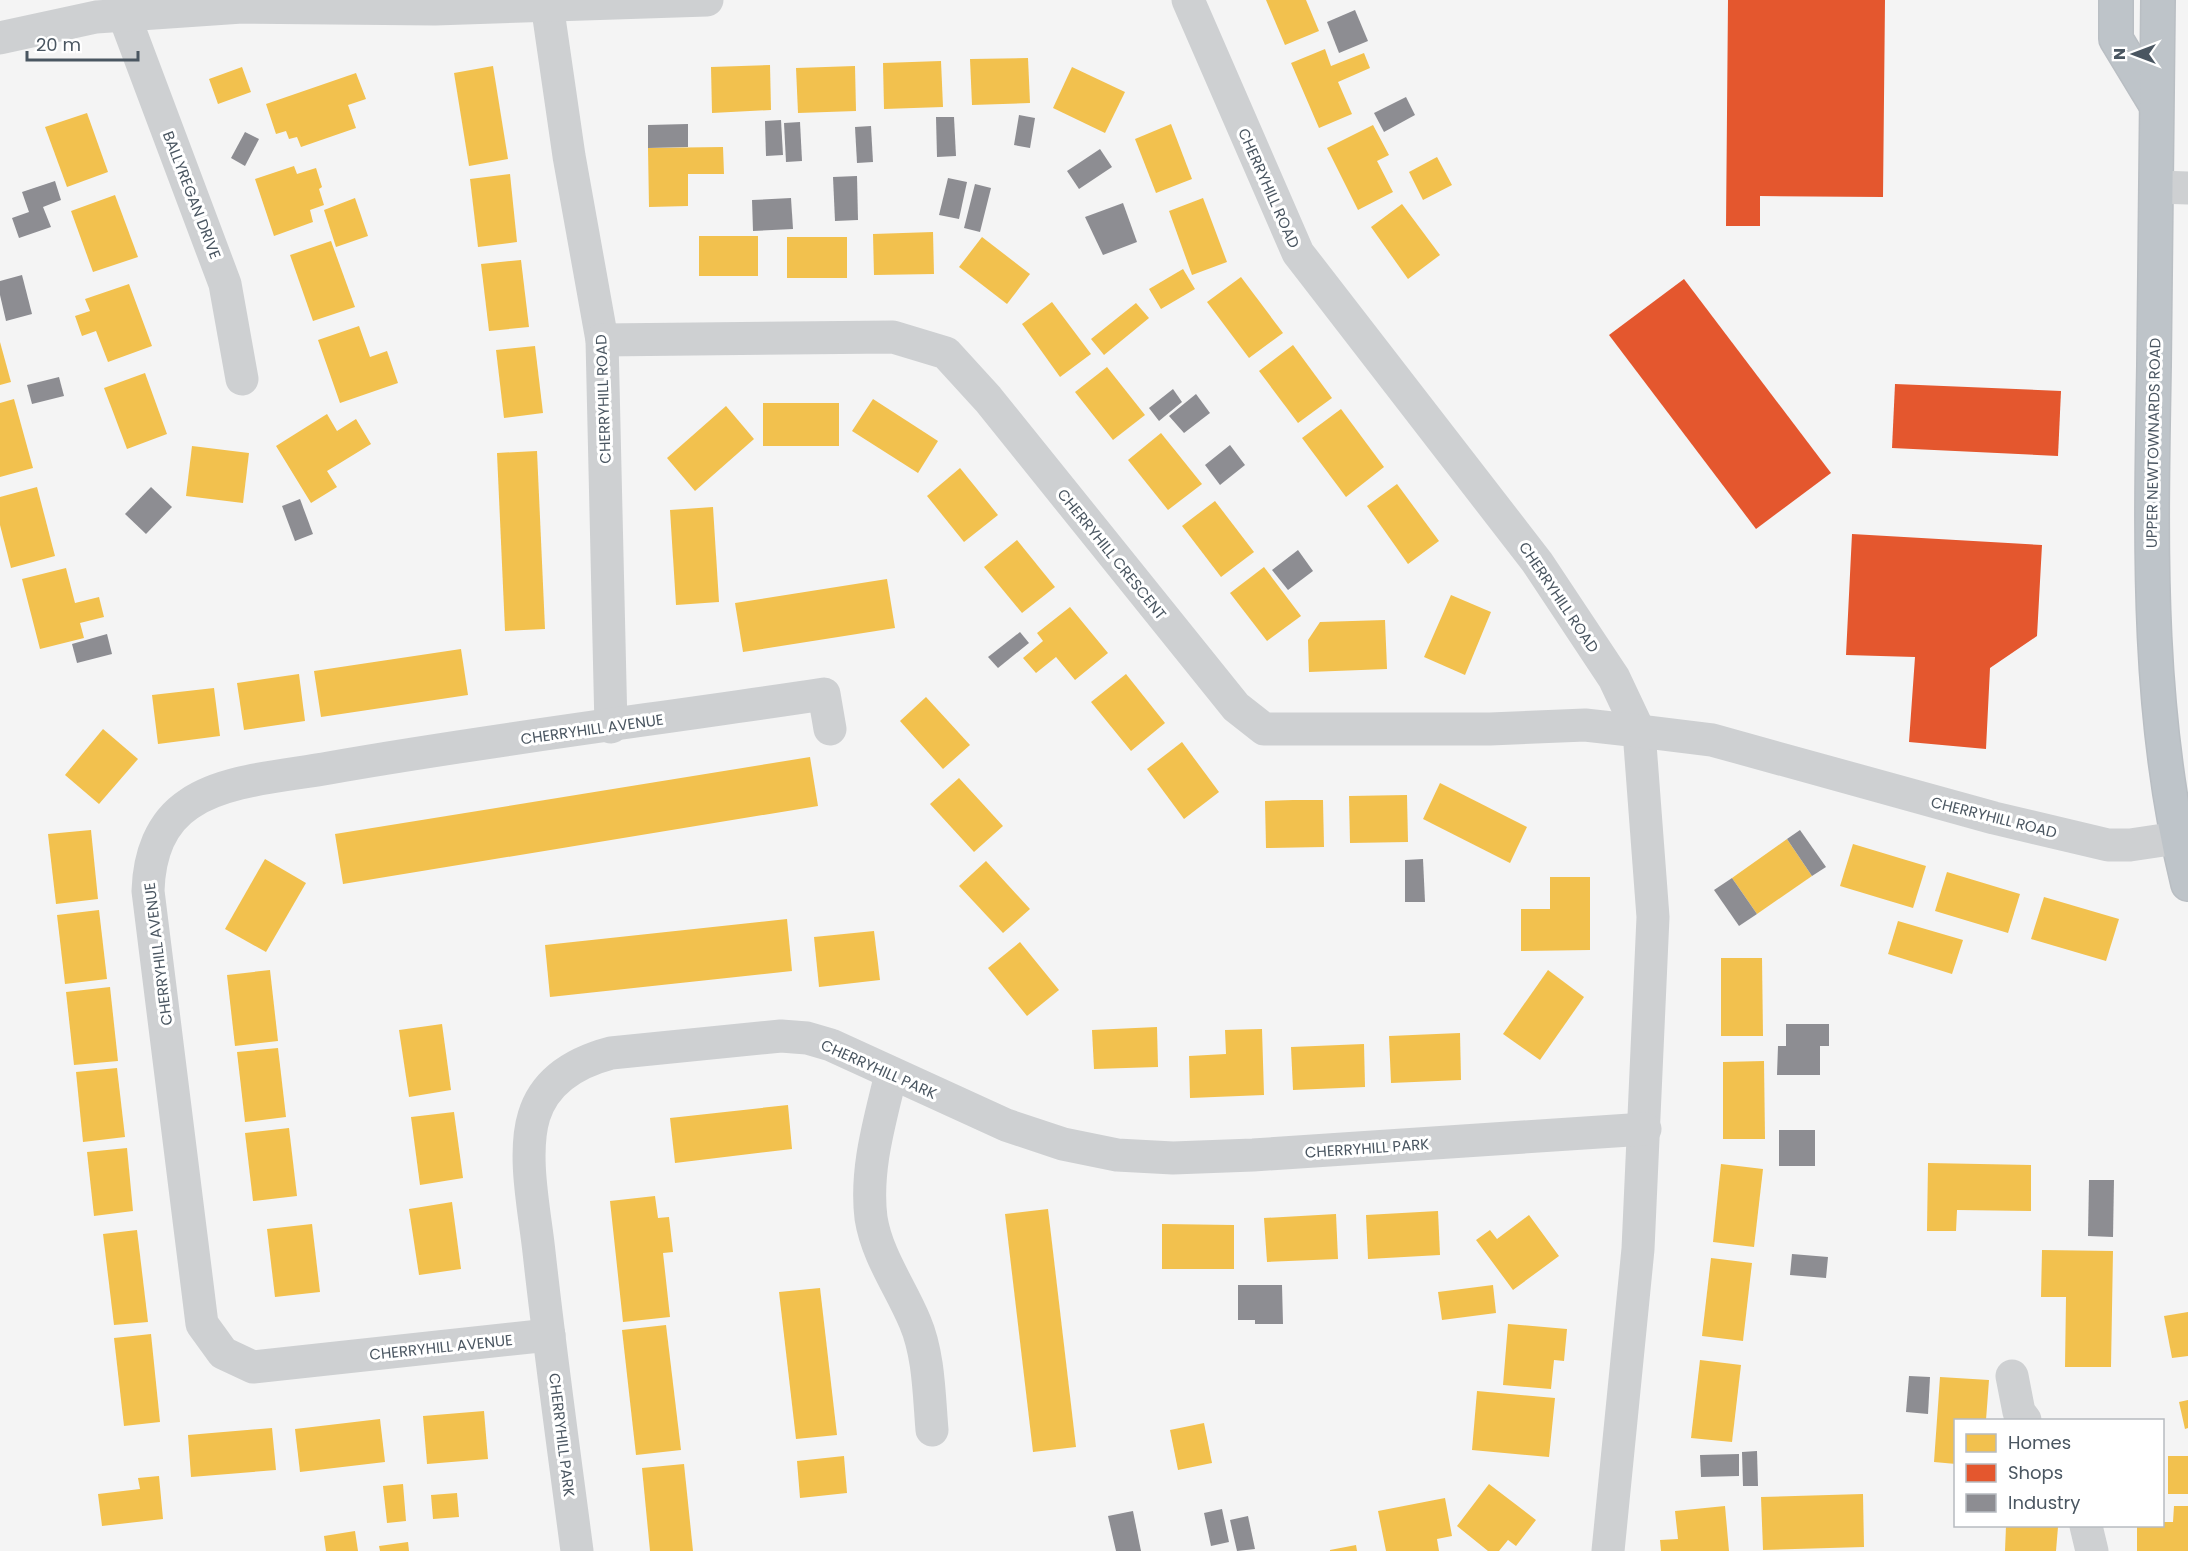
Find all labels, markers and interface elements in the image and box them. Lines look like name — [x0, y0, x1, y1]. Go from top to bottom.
scale bar — [27, 24, 138, 62]
north arrow — [2104, 24, 2164, 84]
text: 20 m — [36, 32, 81, 57]
text: N — [2108, 48, 2131, 60]
street label: CHERRYHILL ROAD — [1233, 125, 1305, 251]
street label: BALLYREGAN DRIVE — [158, 128, 226, 262]
street label: CHERRYHILL ROAD — [590, 334, 616, 464]
street label: UPPER NEWTOWNARDS ROAD — [2141, 338, 2165, 548]
street label: CHERRYHILL CRESCENT — [1053, 484, 1171, 624]
street label: CHERRYHILL ROAD — [1514, 538, 1604, 656]
street label: CHERRYHILL AVENUE — [519, 709, 665, 749]
street label: CHERRYHILL ROAD — [1929, 791, 2059, 843]
street label: CHERRYHILL AVENUE — [139, 881, 177, 1027]
street label: CHERRYHILL PARK — [818, 1034, 940, 1104]
street label: CHERRYHILL PARK — [1304, 1133, 1430, 1163]
street label: CHERRYHILL AVENUE — [368, 1329, 514, 1365]
street label: CHERRYHILL PARK — [544, 1372, 580, 1498]
legend — [1954, 1419, 2164, 1527]
text: Homes — [2008, 1430, 2071, 1455]
text: Shops — [2008, 1460, 2063, 1485]
text: Industry — [2008, 1490, 2080, 1515]

